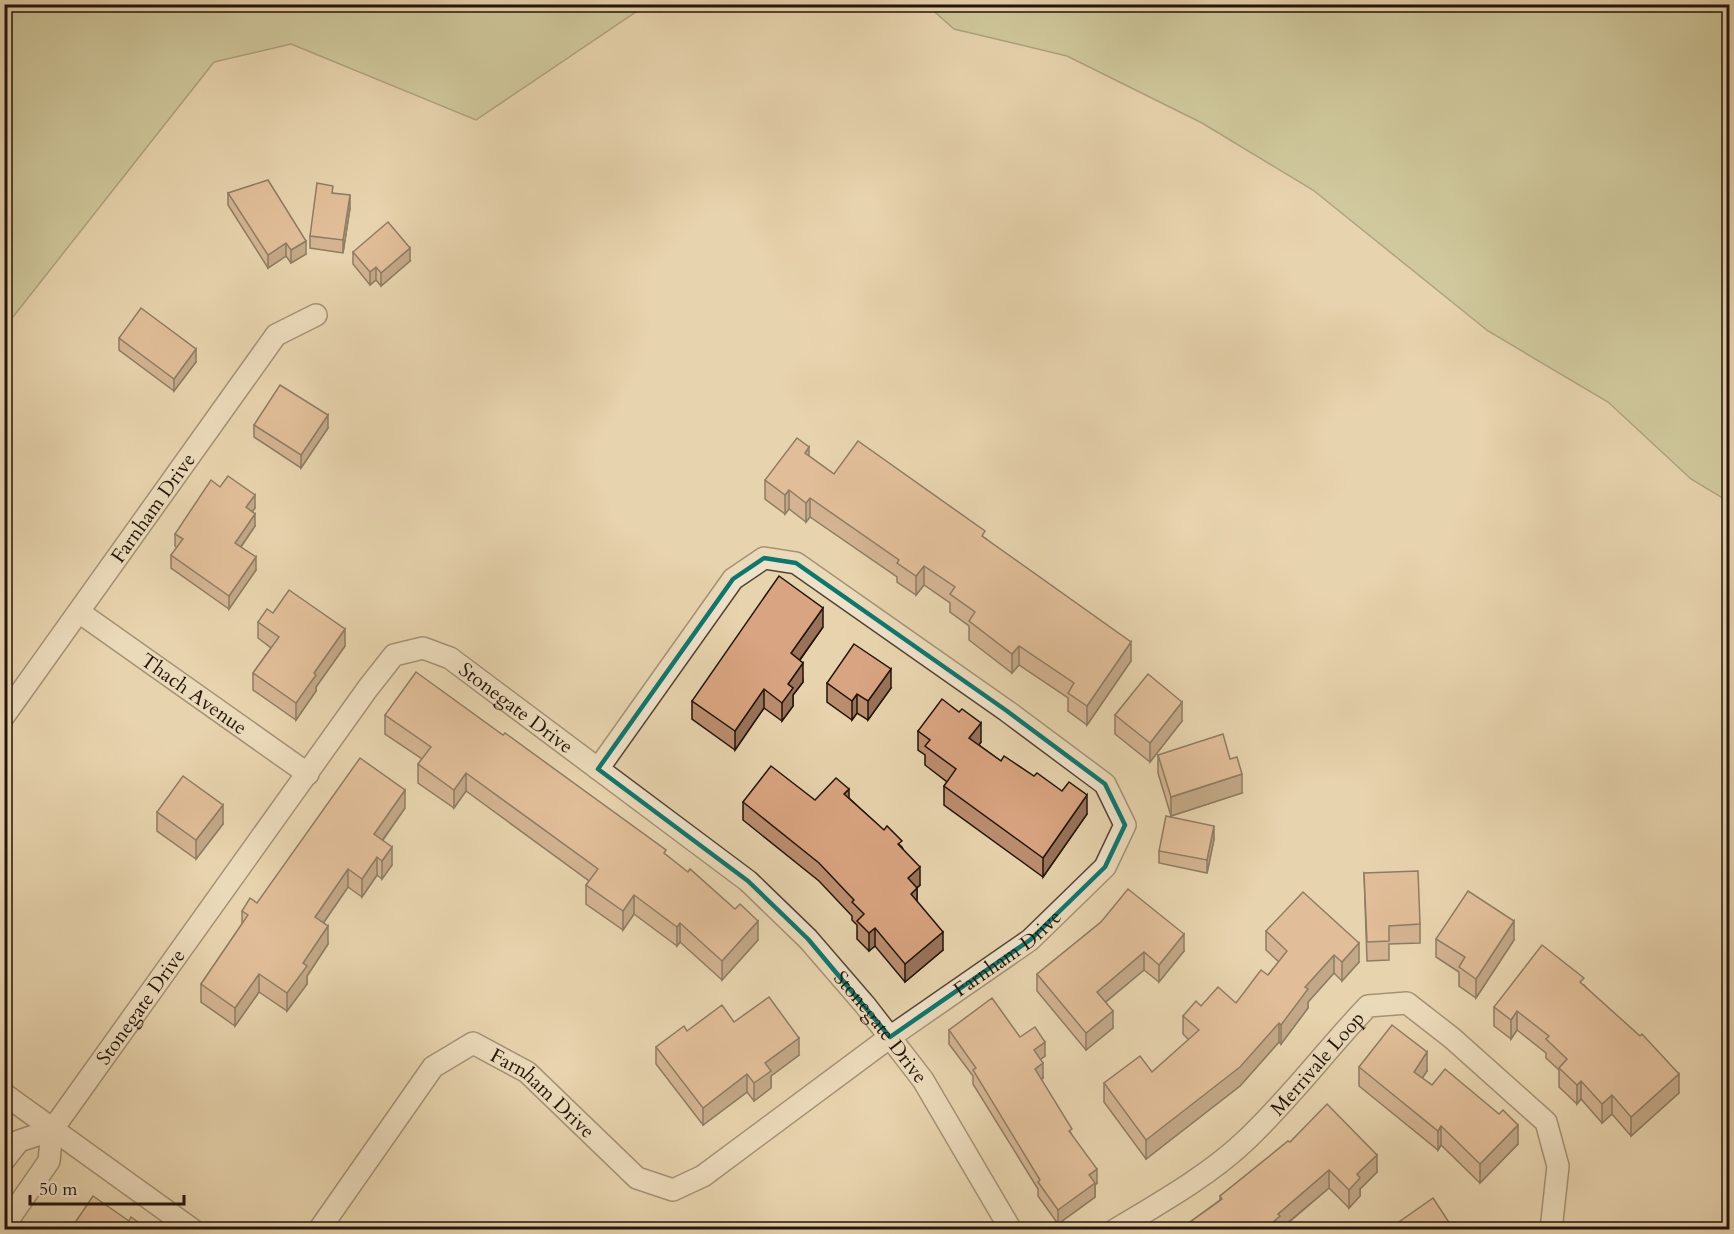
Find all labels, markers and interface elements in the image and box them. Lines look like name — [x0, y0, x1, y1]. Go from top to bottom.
street label: Farnham Drive — [105, 448, 202, 568]
street label: Thach Avenue — [135, 647, 253, 741]
street label: Stonegate Drive — [453, 656, 579, 760]
street label: Farnham Drive — [948, 904, 1067, 1003]
street label: Stonegate Drive — [90, 943, 191, 1070]
street label: Stonegate Drive — [827, 965, 934, 1089]
street label: Merrivale Loop — [1264, 1005, 1371, 1122]
street label: Farnham Drive — [486, 1042, 601, 1144]
scale bar — [30, 1168, 184, 1206]
text: 50 m — [39, 1177, 78, 1202]

